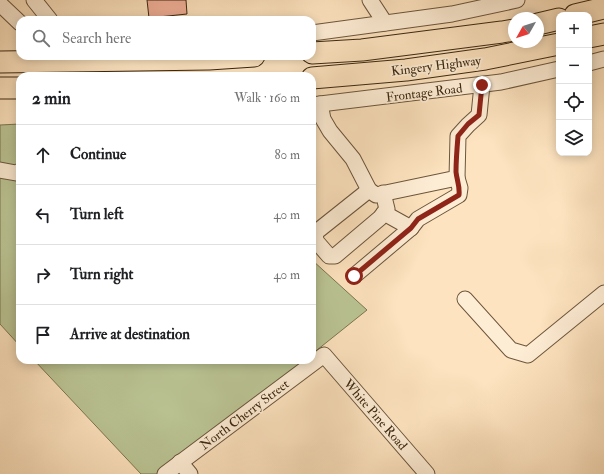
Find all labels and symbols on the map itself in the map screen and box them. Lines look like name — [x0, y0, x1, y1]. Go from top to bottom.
north arrow — [508, 12, 544, 48]
street label: Kingery Highway — [390, 53, 482, 80]
route end — [473, 76, 491, 94]
street label: Frontage Road — [385, 80, 464, 106]
route start — [345, 267, 363, 285]
street label: White Pine Road — [339, 375, 411, 454]
street label: North Cherry Street — [197, 376, 293, 454]

